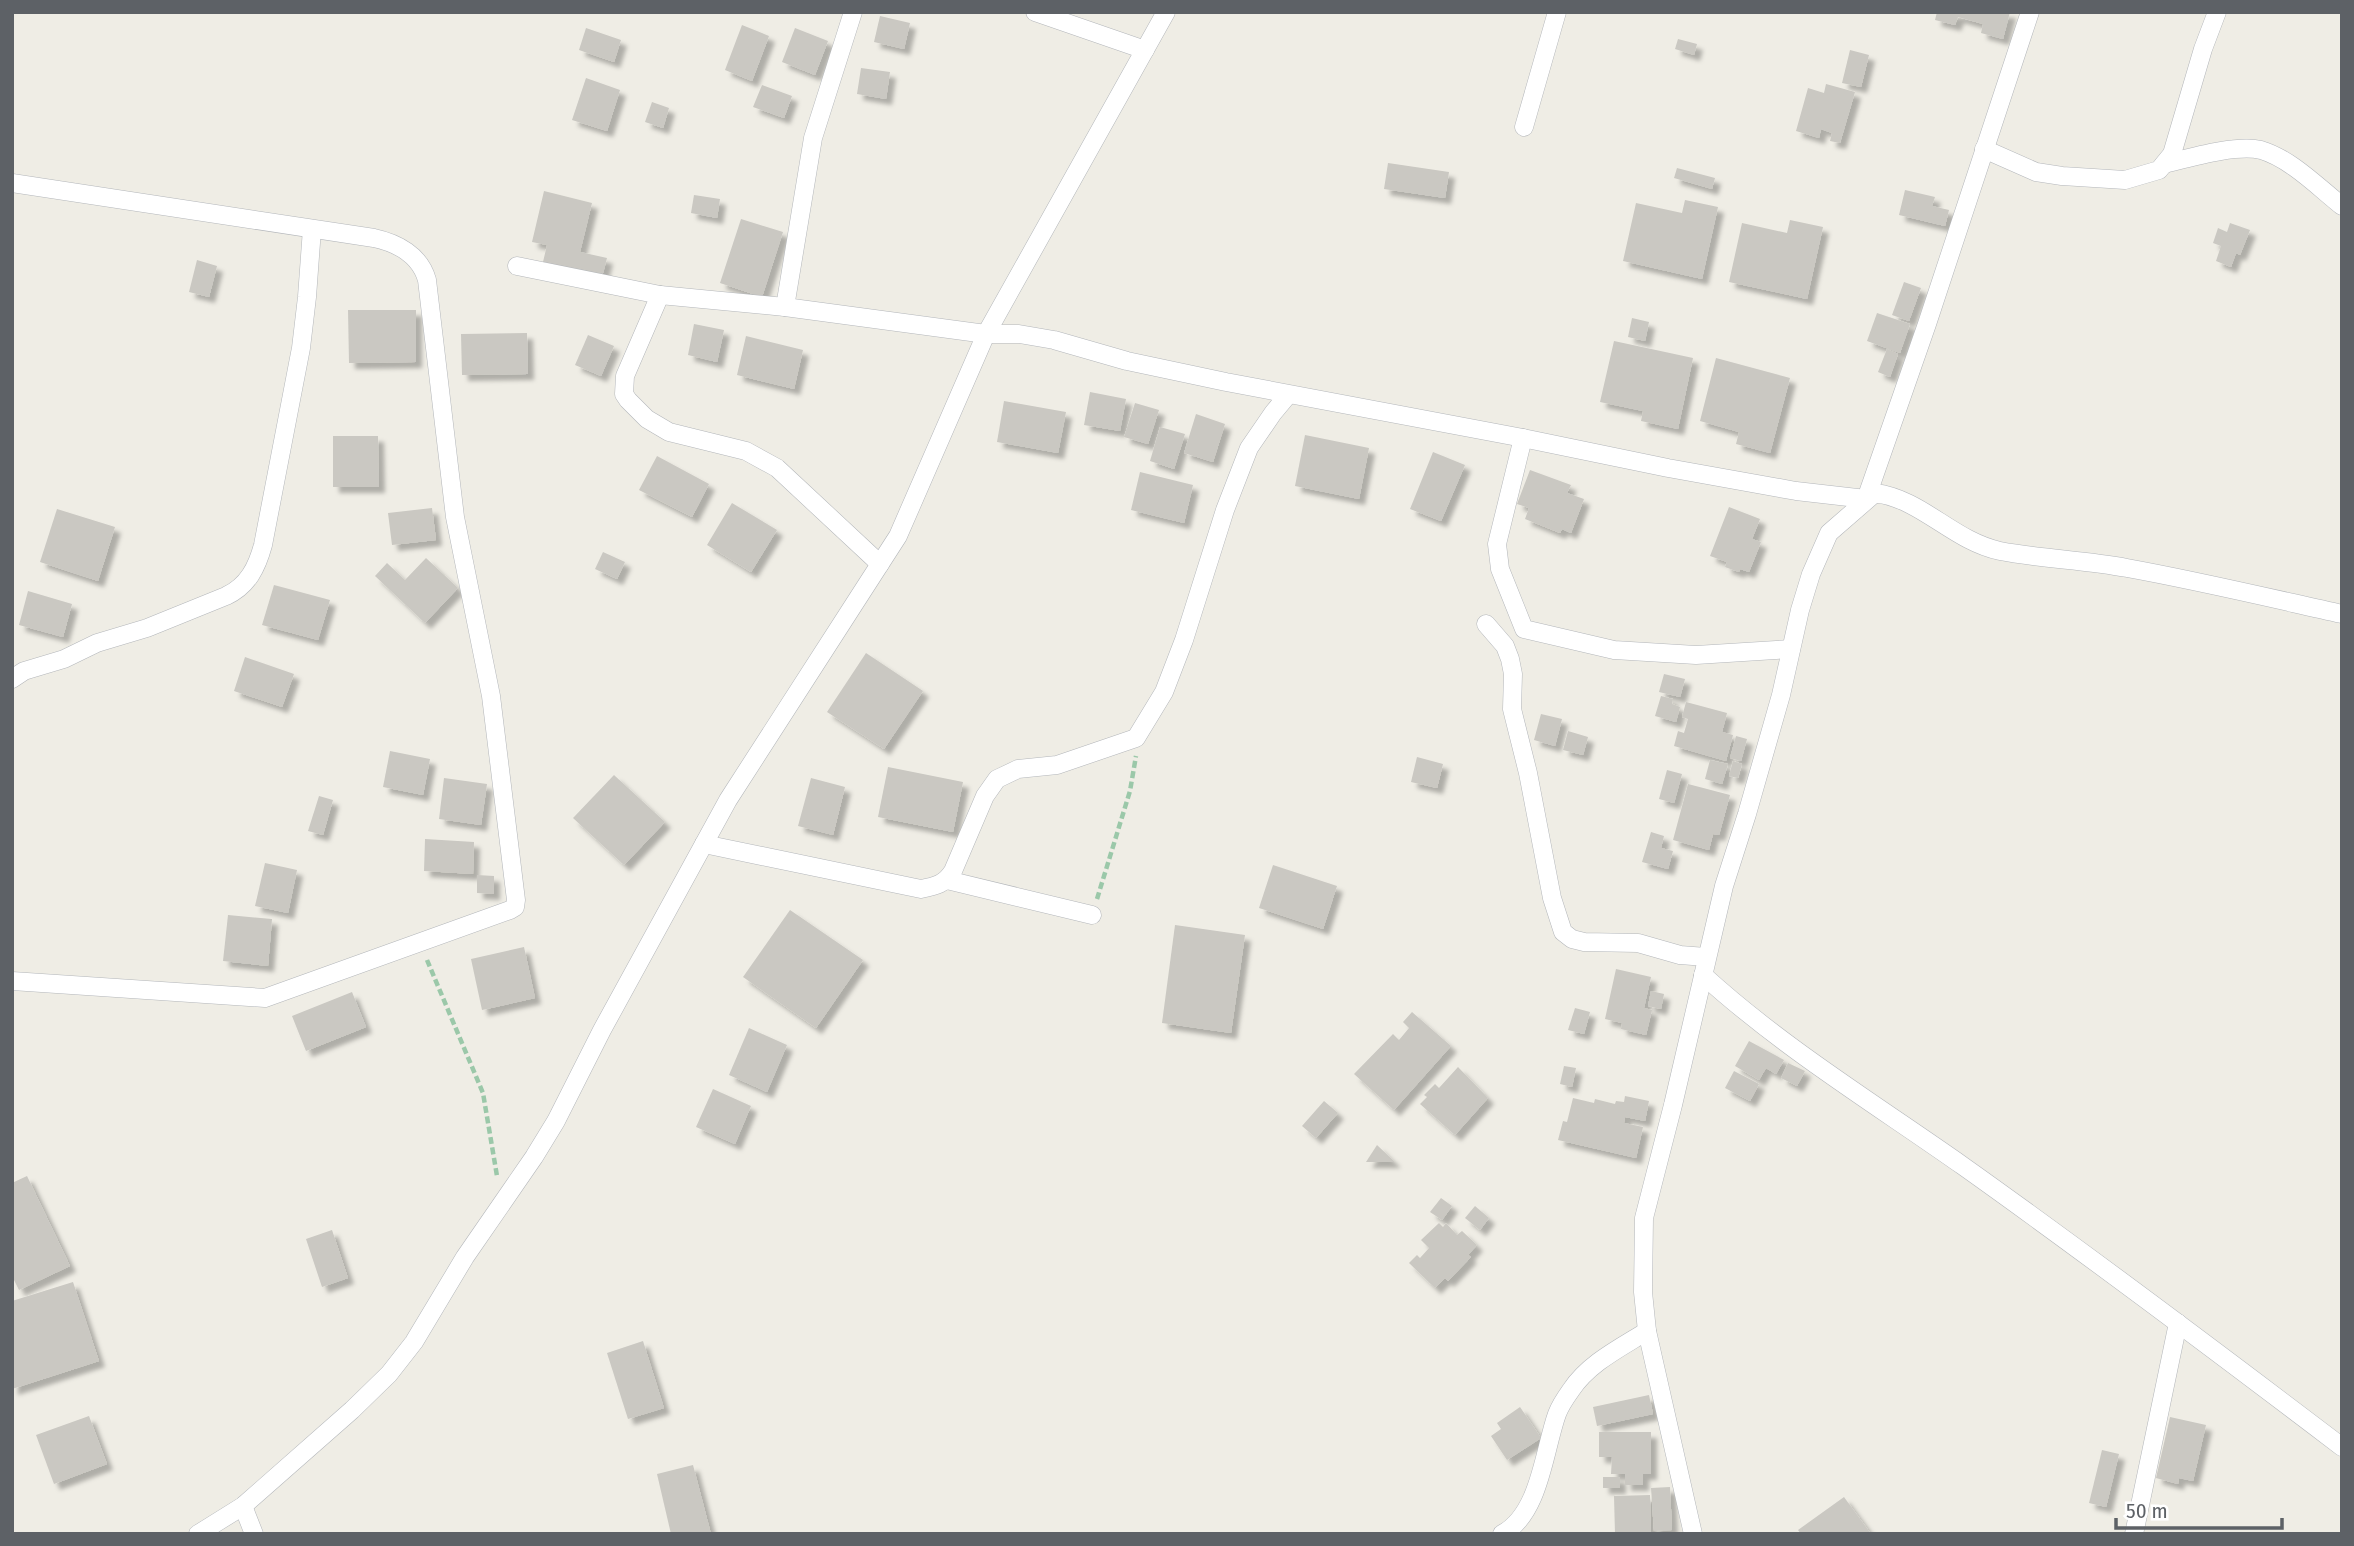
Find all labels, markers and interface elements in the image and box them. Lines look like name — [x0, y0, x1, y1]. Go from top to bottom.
scale bar — [2116, 1486, 2282, 1530]
text: 50 m — [2126, 1498, 2168, 1524]

